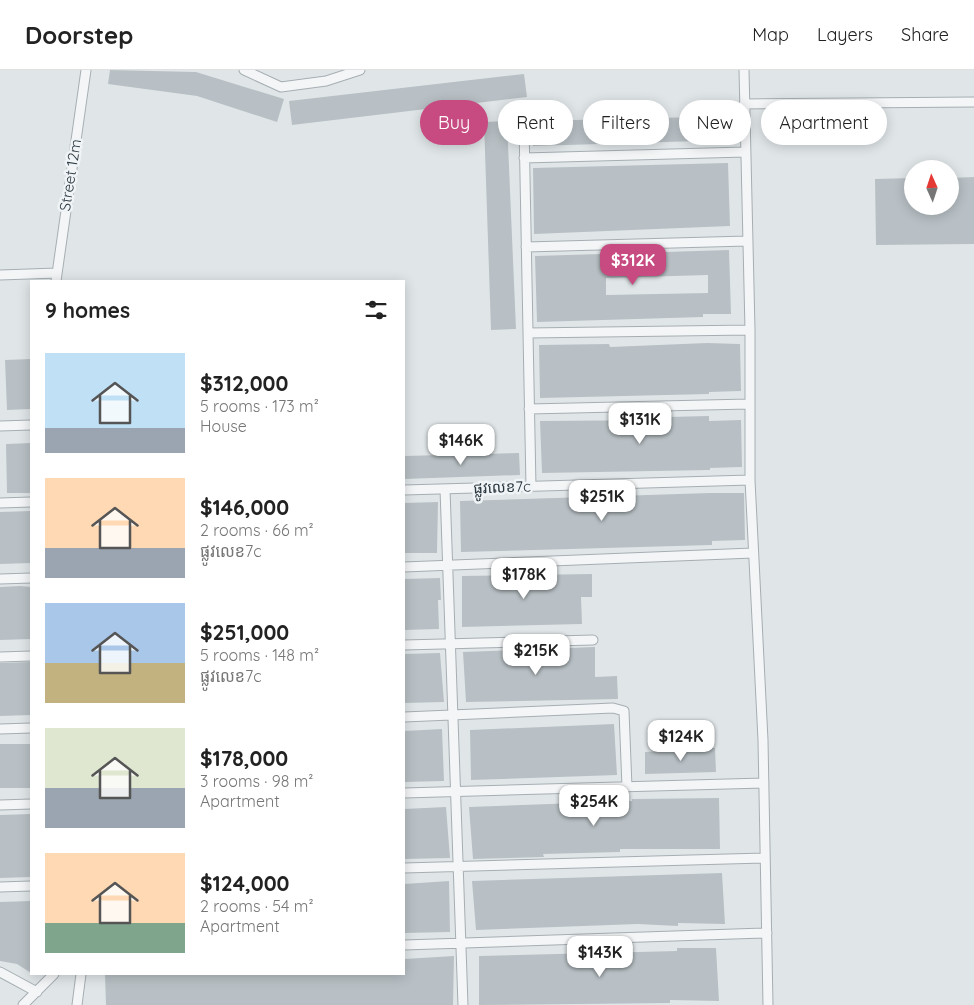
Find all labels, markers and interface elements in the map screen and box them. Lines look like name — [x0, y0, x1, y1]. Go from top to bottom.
text: Doorstep — [25, 20, 133, 50]
text: Map — [752, 23, 789, 46]
text: Layers — [817, 23, 873, 46]
text: Share — [901, 23, 949, 46]
chip: Buy — [420, 100, 488, 145]
chip: Rent — [498, 100, 573, 145]
chip: Filters — [583, 100, 669, 145]
chip: New — [679, 100, 751, 145]
chip: Apartment — [761, 100, 887, 145]
street label: Street 12m — [55, 138, 85, 212]
north arrow — [904, 160, 959, 215]
map controls — [904, 160, 959, 215]
pin: $312K — [598, 244, 668, 286]
text: $312K — [611, 250, 655, 270]
icon: filters — [362, 296, 390, 324]
text: 9 homes — [45, 297, 130, 323]
text: $312,000 — [200, 370, 288, 396]
icon: home — [85, 373, 145, 433]
text: 5 rooms · 173 m² — [200, 396, 319, 416]
pin: $131K — [605, 402, 675, 445]
text: $131K — [619, 409, 661, 429]
text: House — [200, 416, 247, 436]
pin: $146K — [426, 424, 496, 466]
text: $146K — [439, 430, 483, 450]
street label: ផ្លូវលេខ7c — [473, 476, 532, 502]
pin: $251K — [567, 480, 637, 522]
text: $251K — [580, 486, 624, 506]
text: $146,000 — [200, 494, 289, 520]
icon: home — [85, 498, 145, 558]
text: 2 rooms · 66 m² — [200, 520, 314, 540]
text: ផ្លូវលេខ7c — [200, 541, 262, 561]
pin: $178K — [489, 558, 559, 600]
text: $178K — [502, 564, 546, 584]
text: $251,000 — [200, 619, 289, 645]
icon: home — [85, 623, 145, 683]
pin: $215K — [501, 634, 571, 676]
text: $215K — [514, 640, 558, 660]
text: 5 rooms · 148 m² — [200, 645, 319, 665]
text: ផ្លូវលេខ7c — [200, 666, 262, 686]
pin: $124K — [646, 720, 716, 762]
text: $124K — [659, 726, 703, 746]
text: $178,000 — [200, 745, 288, 771]
icon: home — [85, 748, 145, 808]
text: 3 rooms · 98 m² — [200, 771, 313, 791]
pin: $254K — [559, 784, 629, 827]
text: Apartment — [200, 791, 280, 811]
text: $254K — [570, 791, 618, 811]
text: $124,000 — [200, 870, 289, 896]
icon: home — [85, 873, 145, 933]
text: 2 rooms · 54 m² — [200, 896, 314, 916]
text: Apartment — [200, 916, 280, 936]
pin: $143K — [565, 936, 635, 978]
text: $143K — [578, 942, 622, 962]

